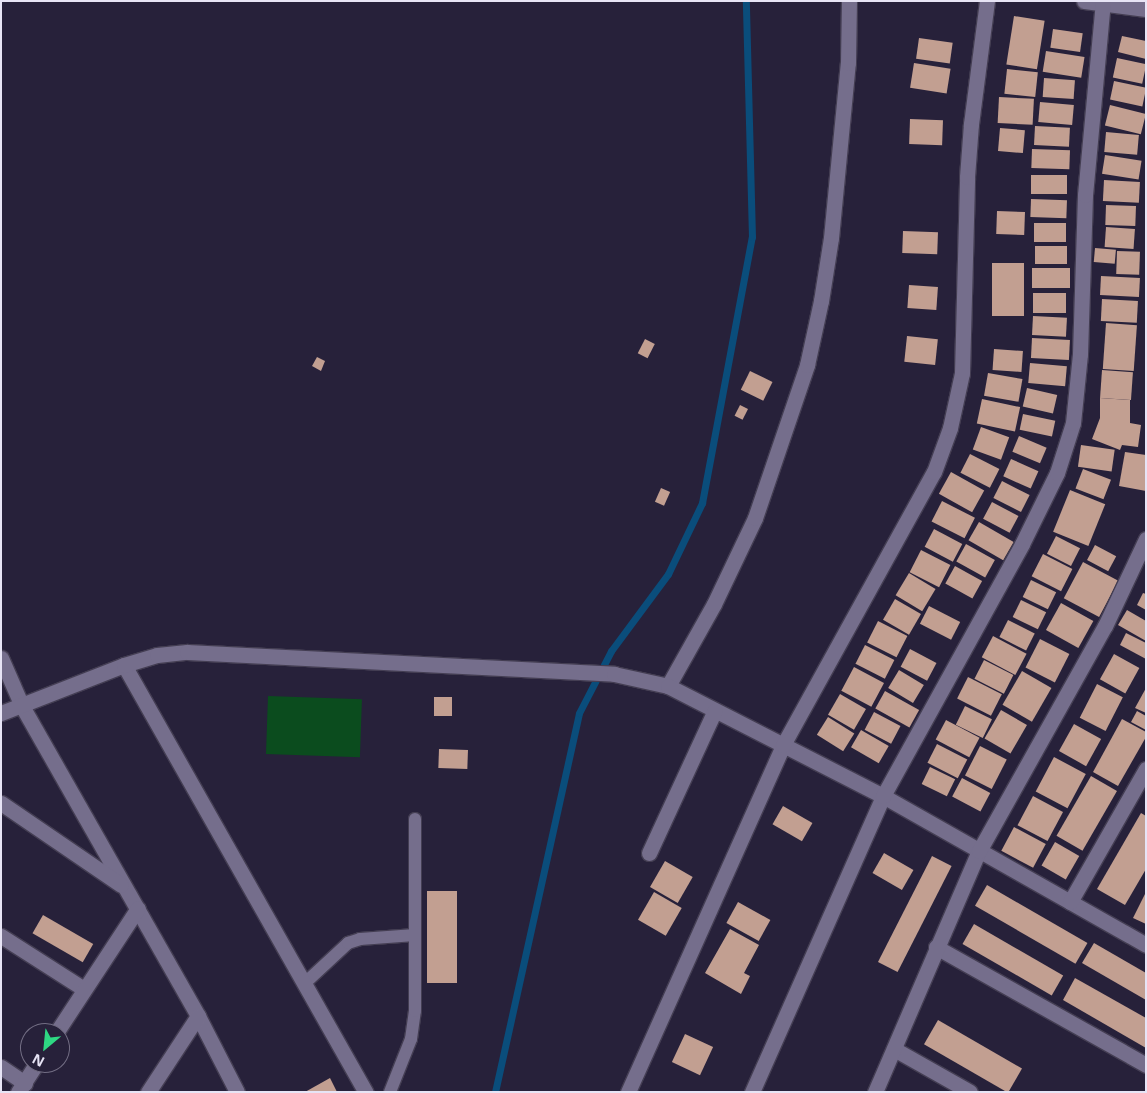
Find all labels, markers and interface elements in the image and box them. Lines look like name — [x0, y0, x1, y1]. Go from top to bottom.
north arrow — [20, 1023, 70, 1073]
text: N — [29, 1050, 48, 1072]

